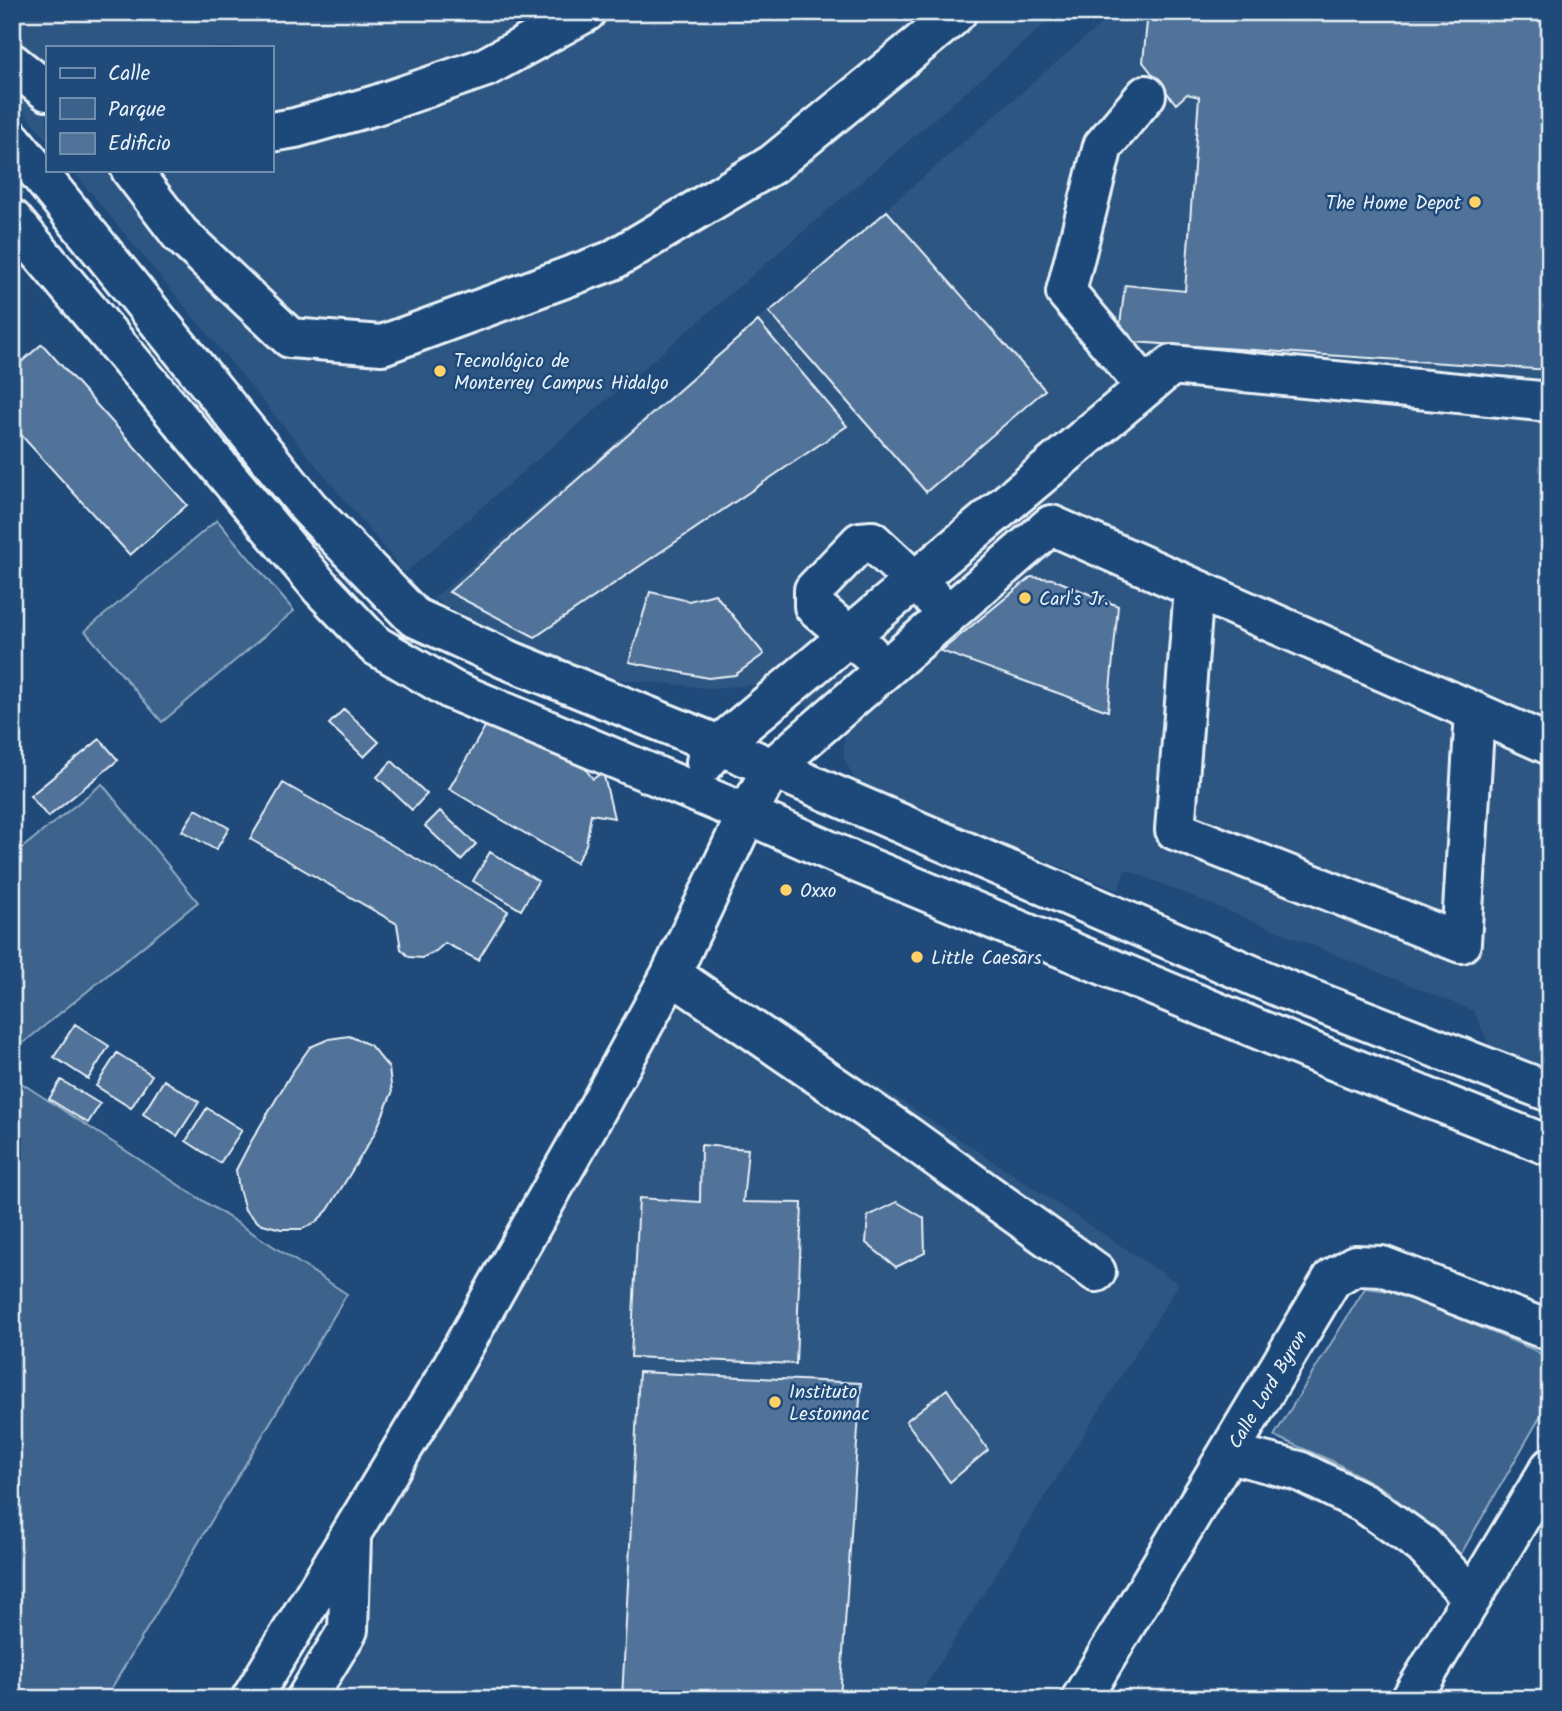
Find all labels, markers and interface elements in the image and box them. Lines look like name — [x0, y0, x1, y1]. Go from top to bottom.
legend — [46, 46, 273, 172]
text: Calle — [108, 58, 151, 91]
text: Parque — [108, 94, 166, 127]
text: Edificio — [108, 128, 171, 161]
place label: The Home Depot — [1326, 189, 1462, 219]
marker: The Home Depot — [1467, 194, 1483, 210]
place label: Tecnológico de Monterrey Campus Hidalgo — [454, 347, 669, 399]
marker: Tecnológico de Monterrey Campus Hidalgo — [432, 363, 448, 379]
place label: Carl's Jr. — [1039, 585, 1108, 615]
marker: Carl's Jr. — [1017, 590, 1033, 606]
place label: Oxxo — [800, 877, 836, 907]
marker: Oxxo — [778, 882, 794, 898]
place label: Little Caesars — [931, 944, 1042, 974]
marker: Little Caesars — [909, 949, 925, 965]
street label: Calle Lord Byron — [1221, 1325, 1316, 1455]
place label: Instituto Lestonnac — [789, 1378, 870, 1430]
marker: Instituto Lestonnac — [767, 1394, 783, 1410]

